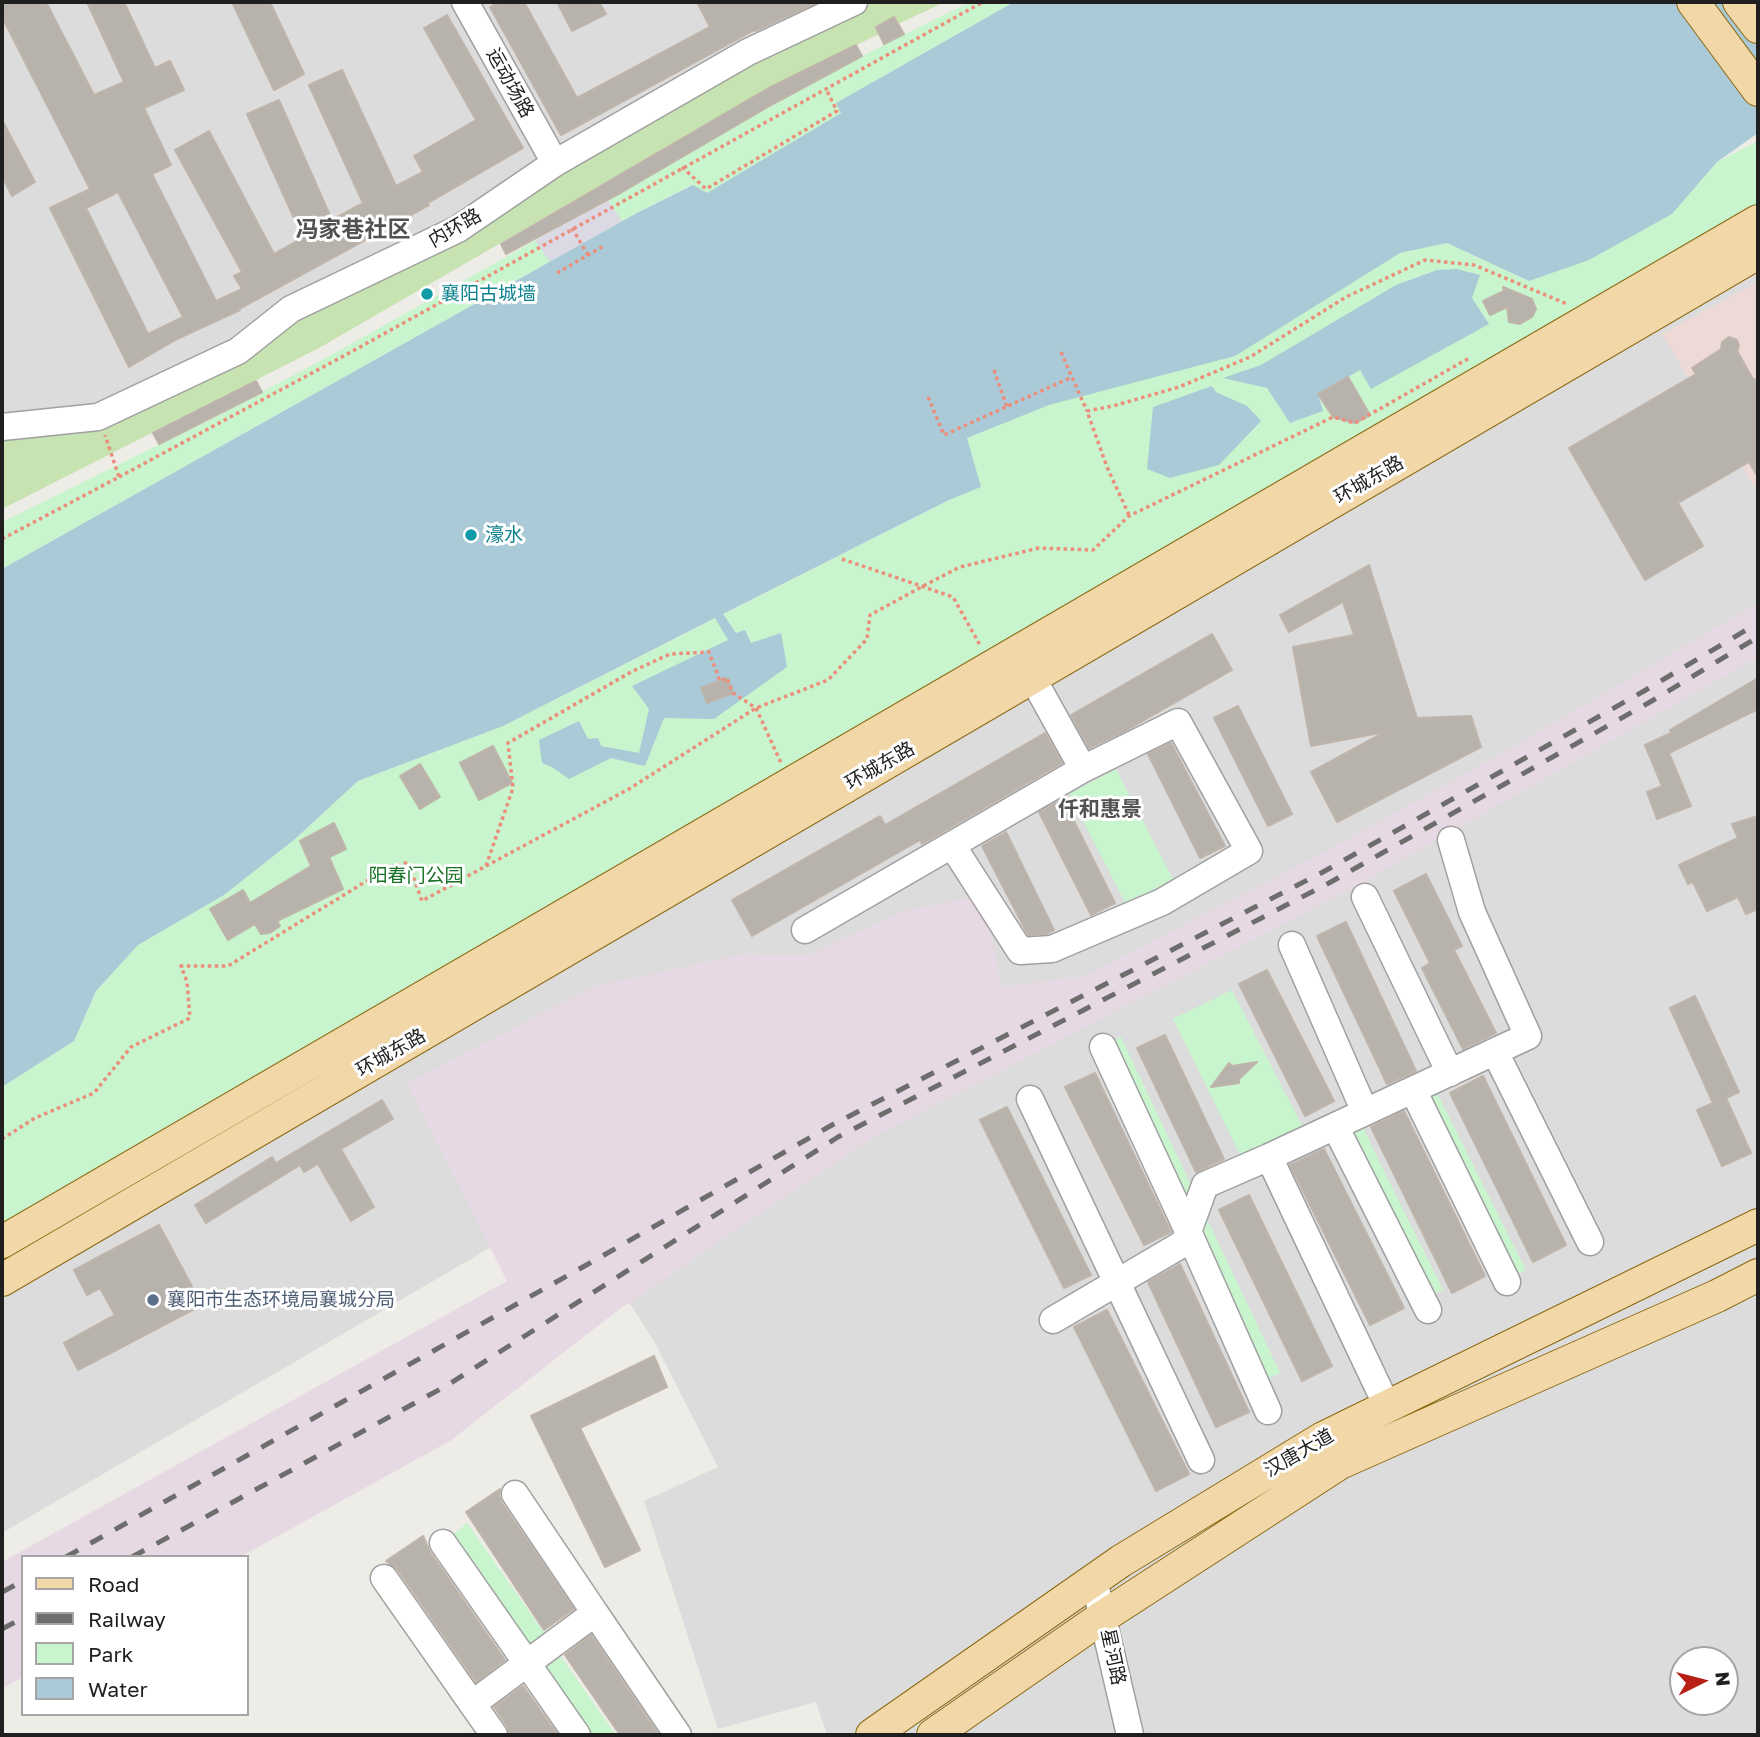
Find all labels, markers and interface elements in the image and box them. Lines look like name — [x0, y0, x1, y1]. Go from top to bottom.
street label: 运动场路 — [482, 44, 538, 122]
street label: 内环路 — [425, 204, 485, 252]
district label: 冯家巷社区 — [296, 216, 410, 244]
place label: 襄阳古城墙 — [441, 283, 536, 305]
marker: 襄阳古城墙 — [419, 286, 435, 302]
street label: 环城东路 — [1330, 451, 1408, 509]
place label: 濠水 — [485, 524, 523, 546]
marker: 濠水 — [463, 527, 479, 543]
street label: 环城东路 — [841, 737, 919, 795]
district label: 仟和惠景 — [1058, 796, 1142, 822]
park label: 阳春门公园 — [369, 865, 463, 887]
street label: 环城东路 — [352, 1024, 430, 1082]
place label: 襄阳市生态环境局襄城分局 — [167, 1289, 395, 1311]
marker: 襄阳市生态环境局襄城分局 — [145, 1292, 161, 1308]
street label: 汉唐大道 — [1260, 1424, 1338, 1482]
legend — [21, 1555, 248, 1716]
text: Road — [88, 1571, 139, 1597]
text: Railway — [88, 1606, 166, 1632]
street label: 星河路 — [1096, 1627, 1130, 1687]
text: Park — [88, 1641, 133, 1667]
north arrow — [1669, 1646, 1739, 1716]
text: N — [1711, 1671, 1736, 1687]
text: Water — [88, 1676, 148, 1702]

